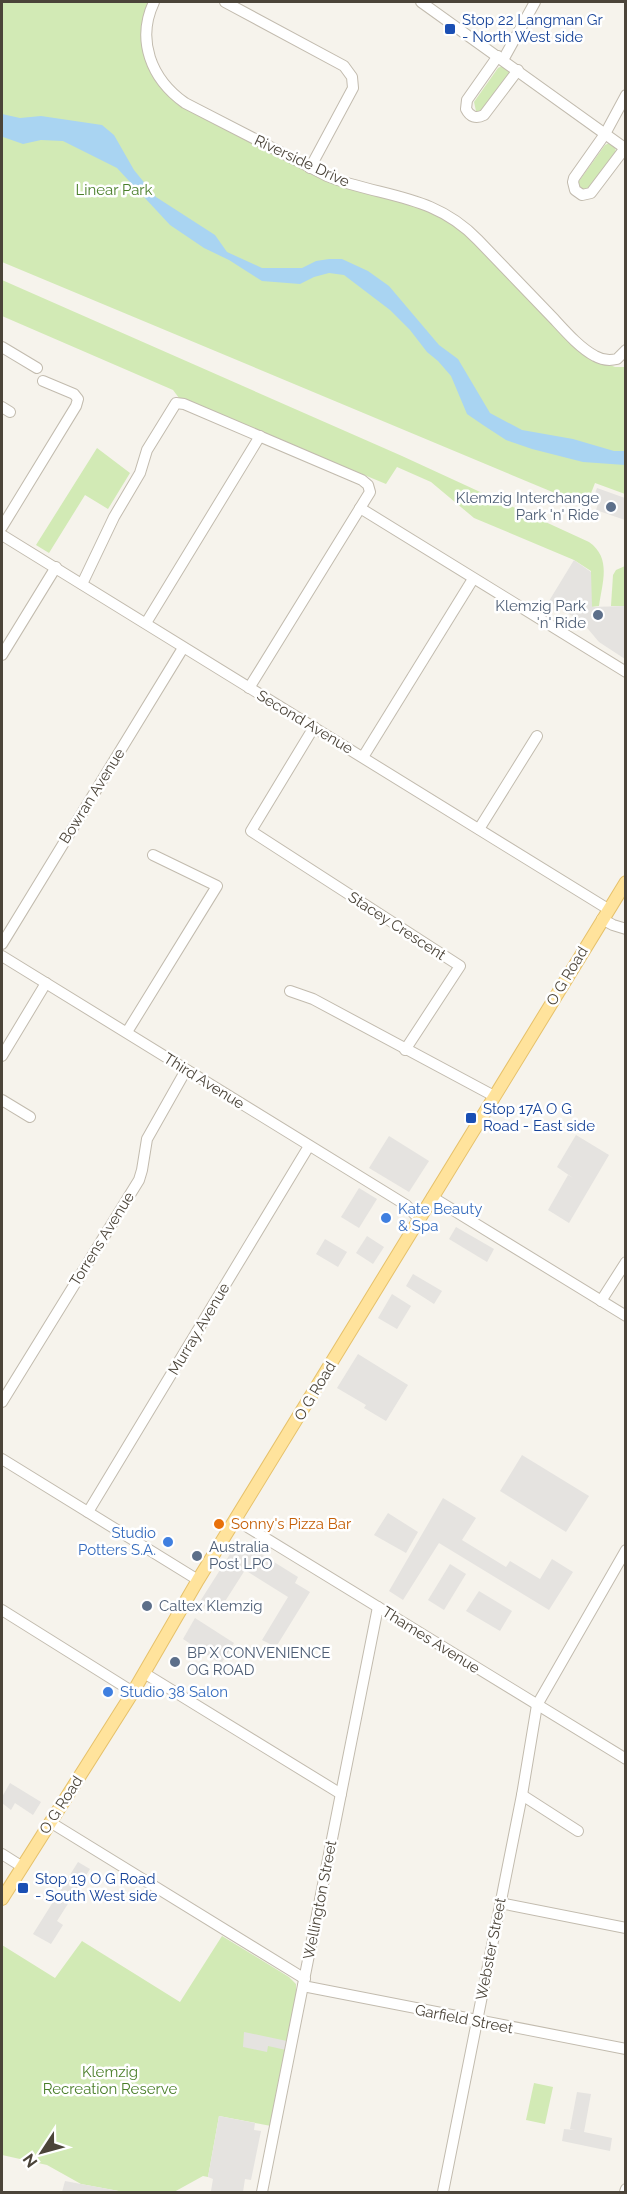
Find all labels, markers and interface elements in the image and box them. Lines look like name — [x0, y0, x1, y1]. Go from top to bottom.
place label: Stop 22 Langman Gr - North West side — [462, 11, 604, 46]
marker: Stop 22 Langman Gr - North West side — [443, 22, 457, 36]
street label: Riverside Drive — [251, 131, 353, 191]
park label: Linear Park — [75, 181, 153, 199]
place label: Klemzig Interchange Park 'n' Ride — [456, 489, 599, 524]
marker: Klemzig Interchange Park 'n' Ride — [604, 500, 618, 514]
place label: Klemzig Park 'n' Ride — [495, 597, 586, 632]
marker: Klemzig Park 'n' Ride — [591, 608, 605, 622]
street label: Second Avenue — [254, 686, 357, 758]
street label: Bowran Avenue — [55, 745, 129, 847]
street label: Stacey Crescent — [345, 888, 449, 964]
street label: O G Road — [542, 943, 592, 1009]
street label: Third Avenue — [160, 1049, 248, 1113]
place label: Stop 17A O G Road - East side — [483, 1100, 595, 1135]
marker: Stop 17A O G Road - East side — [464, 1111, 478, 1125]
street label: Torrens Avenue — [66, 1188, 138, 1289]
place label: Kate Beauty & Spa — [398, 1200, 482, 1235]
marker: Kate Beauty & Spa — [379, 1211, 393, 1225]
street label: Murray Avenue — [164, 1280, 234, 1378]
street label: O G Road — [290, 1358, 340, 1424]
place label: Sonny's Pizza Bar — [231, 1515, 352, 1533]
marker: Sonny's Pizza Bar — [212, 1517, 226, 1531]
place label: Studio Potters S.A. — [78, 1524, 156, 1559]
marker: Studio Potters S.A. — [161, 1535, 175, 1549]
place label: Australia Post LPO — [209, 1538, 273, 1573]
marker: Australia Post LPO — [190, 1549, 204, 1563]
place label: Caltex Klemzig — [159, 1597, 263, 1615]
marker: Caltex Klemzig — [140, 1599, 154, 1613]
street label: Thames Avenue — [379, 1603, 483, 1677]
place label: BP X CONVENIENCE OG ROAD — [187, 1644, 331, 1679]
marker: BP X CONVENIENCE OG ROAD — [168, 1655, 182, 1669]
place label: Studio 38 Salon — [120, 1683, 228, 1701]
marker: Studio 38 Salon — [101, 1685, 115, 1699]
street label: O G Road — [36, 1773, 86, 1837]
street label: Wellington Street — [300, 1839, 340, 1961]
place label: Stop 19 O G Road - South West side — [35, 1870, 158, 1905]
marker: Stop 19 O G Road - South West side — [16, 1881, 30, 1895]
street label: Webster Street — [472, 1896, 510, 2002]
street label: Garfield Street — [414, 2001, 514, 2037]
park label: Klemzig Recreation Reserve — [43, 2063, 177, 2098]
north arrow — [12, 2122, 72, 2182]
text: N — [19, 2150, 42, 2171]

